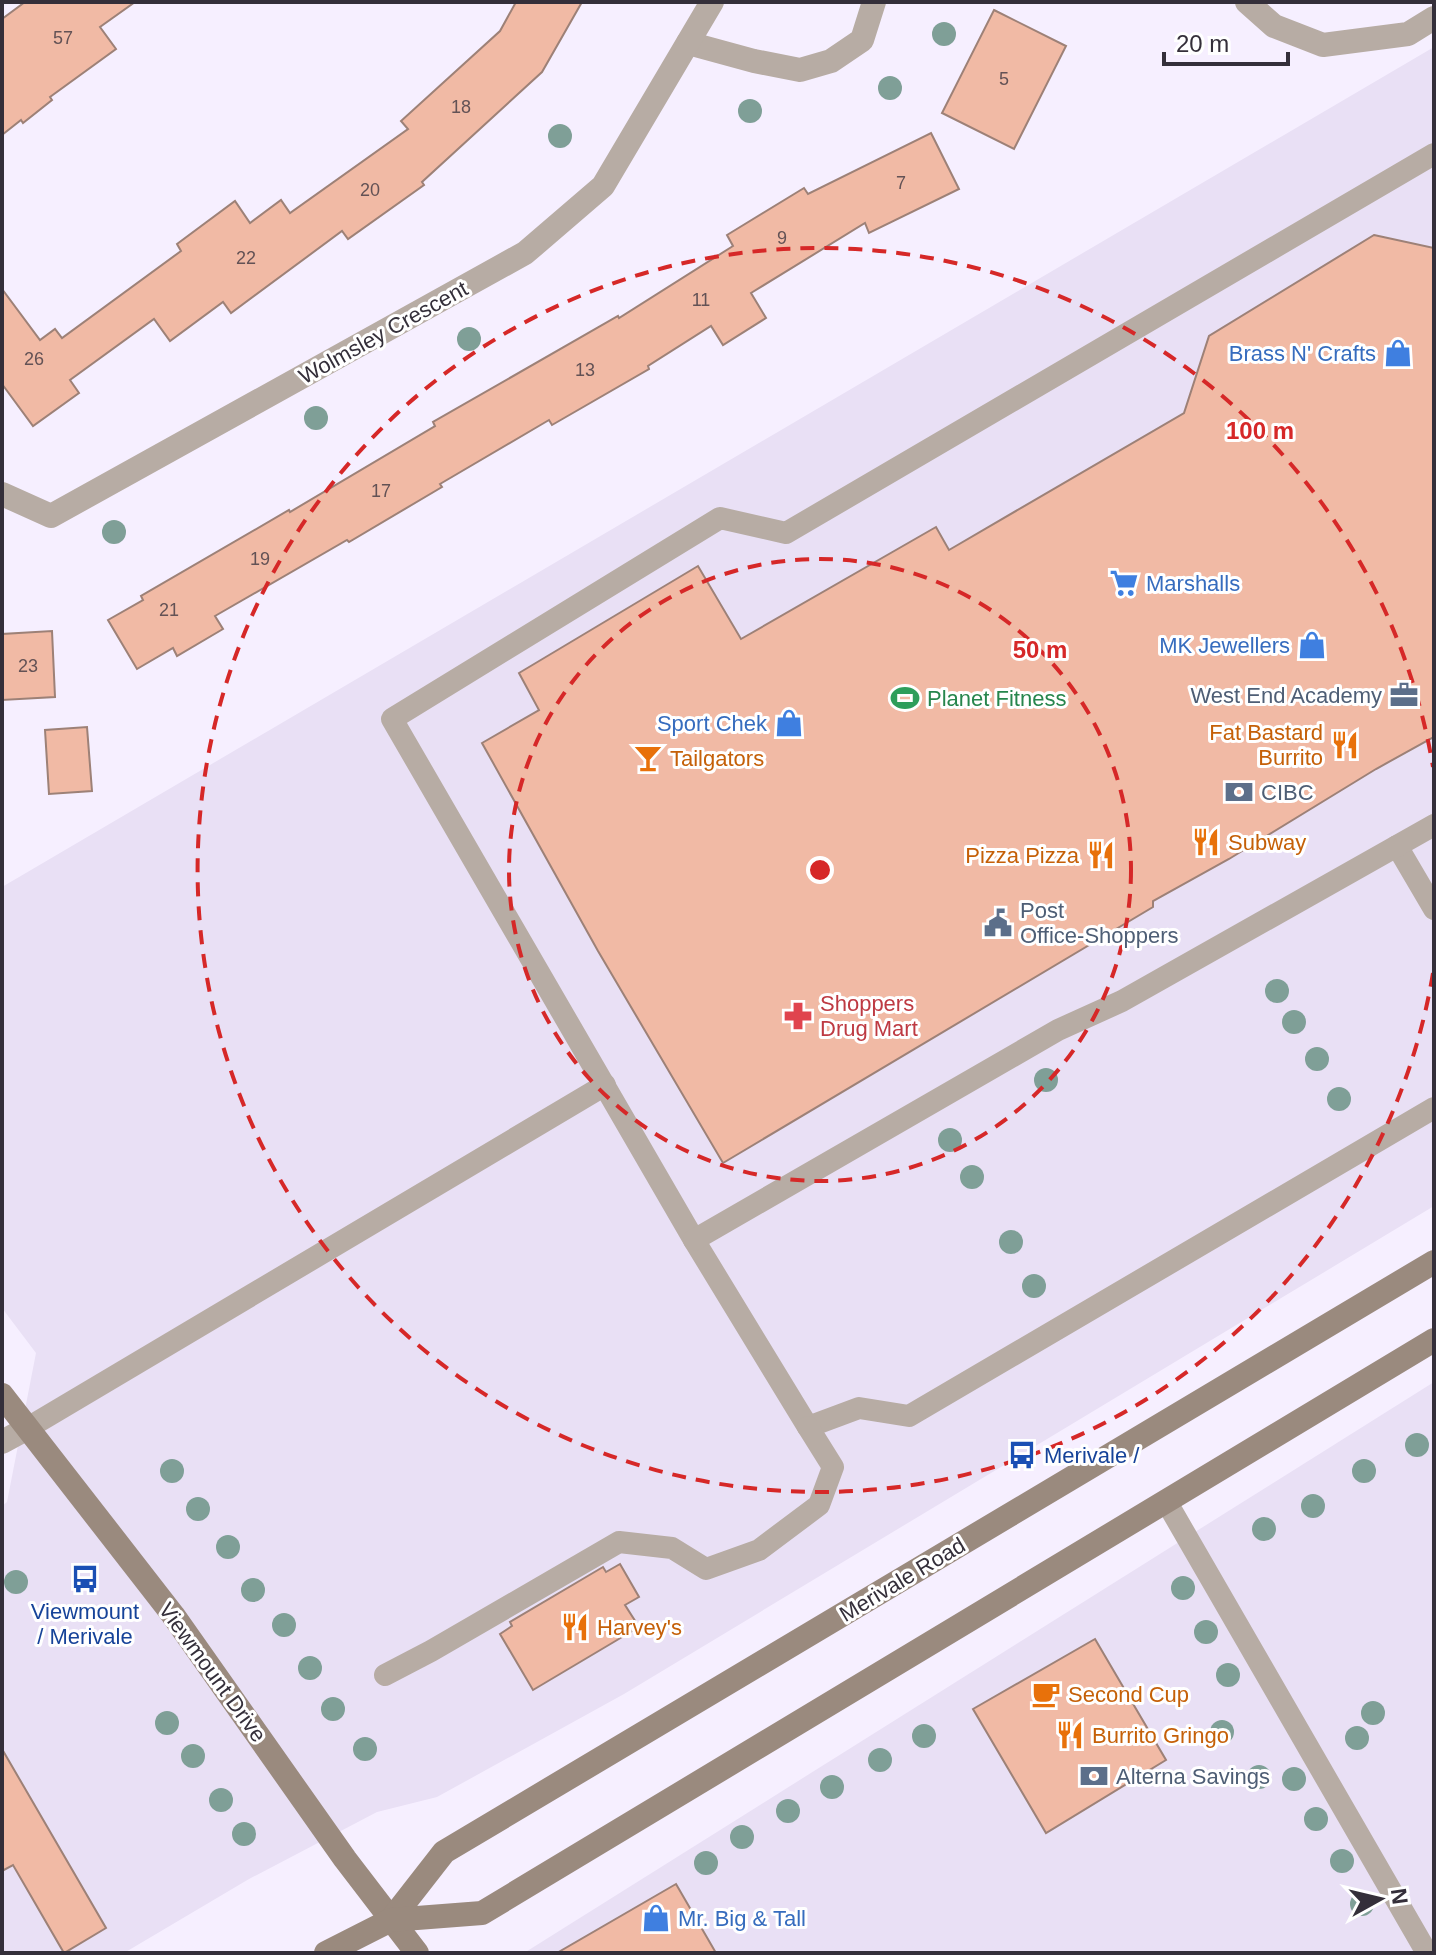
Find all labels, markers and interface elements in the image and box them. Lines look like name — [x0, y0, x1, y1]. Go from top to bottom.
scale bar — [1164, 16, 1288, 66]
house number: 57 — [53, 28, 73, 48]
text: 20 m — [1176, 30, 1229, 57]
house number: 5 — [999, 69, 1009, 89]
house number: 18 — [451, 97, 471, 117]
house number: 7 — [896, 173, 906, 193]
house number: 20 — [360, 180, 380, 200]
house number: 9 — [777, 228, 787, 248]
house number: 22 — [236, 248, 256, 268]
street label: Wolmsley Crescent — [294, 276, 472, 389]
house number: 11 — [692, 290, 710, 310]
shop icon: Brass N' Crafts — [1383, 338, 1413, 368]
place label: Brass N' Crafts — [1229, 341, 1376, 366]
house number: 26 — [24, 349, 44, 369]
house number: 13 — [575, 360, 595, 380]
text: 100 m — [1226, 417, 1294, 444]
house number: 17 — [371, 481, 391, 501]
house number: 19 — [250, 549, 270, 569]
supermarket icon: Marshalls — [1109, 568, 1139, 598]
place label: Marshalls — [1146, 571, 1240, 596]
house number: 21 — [159, 600, 179, 620]
shop icon: MK Jewellers — [1297, 630, 1327, 660]
place label: MK Jewellers — [1159, 633, 1290, 658]
text: 50 m — [1013, 636, 1067, 663]
house number: 23 — [18, 656, 38, 676]
office icon: West End Academy — [1389, 680, 1419, 710]
sports icon: Planet Fitness — [890, 683, 920, 713]
place label: West End Academy — [1190, 683, 1382, 708]
place label: Planet Fitness — [927, 686, 1066, 711]
shop icon: Sport Chek — [774, 708, 804, 738]
place label: Sport Chek — [657, 711, 768, 736]
place label: Fat Bastard Burrito — [1209, 720, 1323, 770]
restaurant icon: Fat Bastard Burrito — [1330, 730, 1360, 760]
bar icon: Tailgators — [633, 743, 663, 773]
place label: Tailgators — [670, 746, 764, 771]
bank icon: CIBC — [1224, 777, 1254, 807]
place label: CIBC — [1261, 780, 1314, 805]
restaurant icon: Subway — [1191, 827, 1221, 857]
place label: Subway — [1228, 830, 1306, 855]
restaurant icon: Pizza Pizza — [1086, 840, 1116, 870]
place label: Pizza Pizza — [965, 843, 1080, 868]
centre of rings — [806, 856, 834, 884]
place label: Post Office-Shoppers — [1020, 898, 1179, 948]
public building icon: Post Office-Shoppers — [983, 908, 1013, 938]
place label: Shoppers Drug Mart — [820, 991, 918, 1041]
pharmacy icon: Shoppers Drug Mart — [783, 1001, 813, 1031]
bus stop icon: Merivale / — [1007, 1440, 1037, 1470]
place label: Merivale / — [1044, 1443, 1140, 1468]
street label: Merivale Road — [835, 1532, 969, 1627]
bus stop icon: Viewmount / Merivale — [70, 1564, 100, 1594]
street label: Viewmount Drive — [154, 1598, 271, 1747]
place label: Viewmount / Merivale — [31, 1599, 139, 1649]
restaurant icon: Harvey's — [560, 1612, 590, 1642]
place label: Harvey's — [597, 1615, 682, 1640]
cafe icon: Second Cup — [1031, 1679, 1061, 1709]
place label: Second Cup — [1068, 1682, 1189, 1707]
restaurant icon: Burrito Gringo — [1055, 1720, 1085, 1750]
place label: Burrito Gringo — [1092, 1723, 1229, 1748]
bank icon: Alterna Savings — [1079, 1761, 1109, 1791]
place label: Alterna Savings — [1116, 1764, 1270, 1789]
north arrow — [1340, 1859, 1420, 1939]
text: N — [1386, 1887, 1413, 1906]
shop icon: Mr. Big & Tall — [641, 1903, 671, 1933]
place label: Mr. Big & Tall — [678, 1906, 806, 1931]

